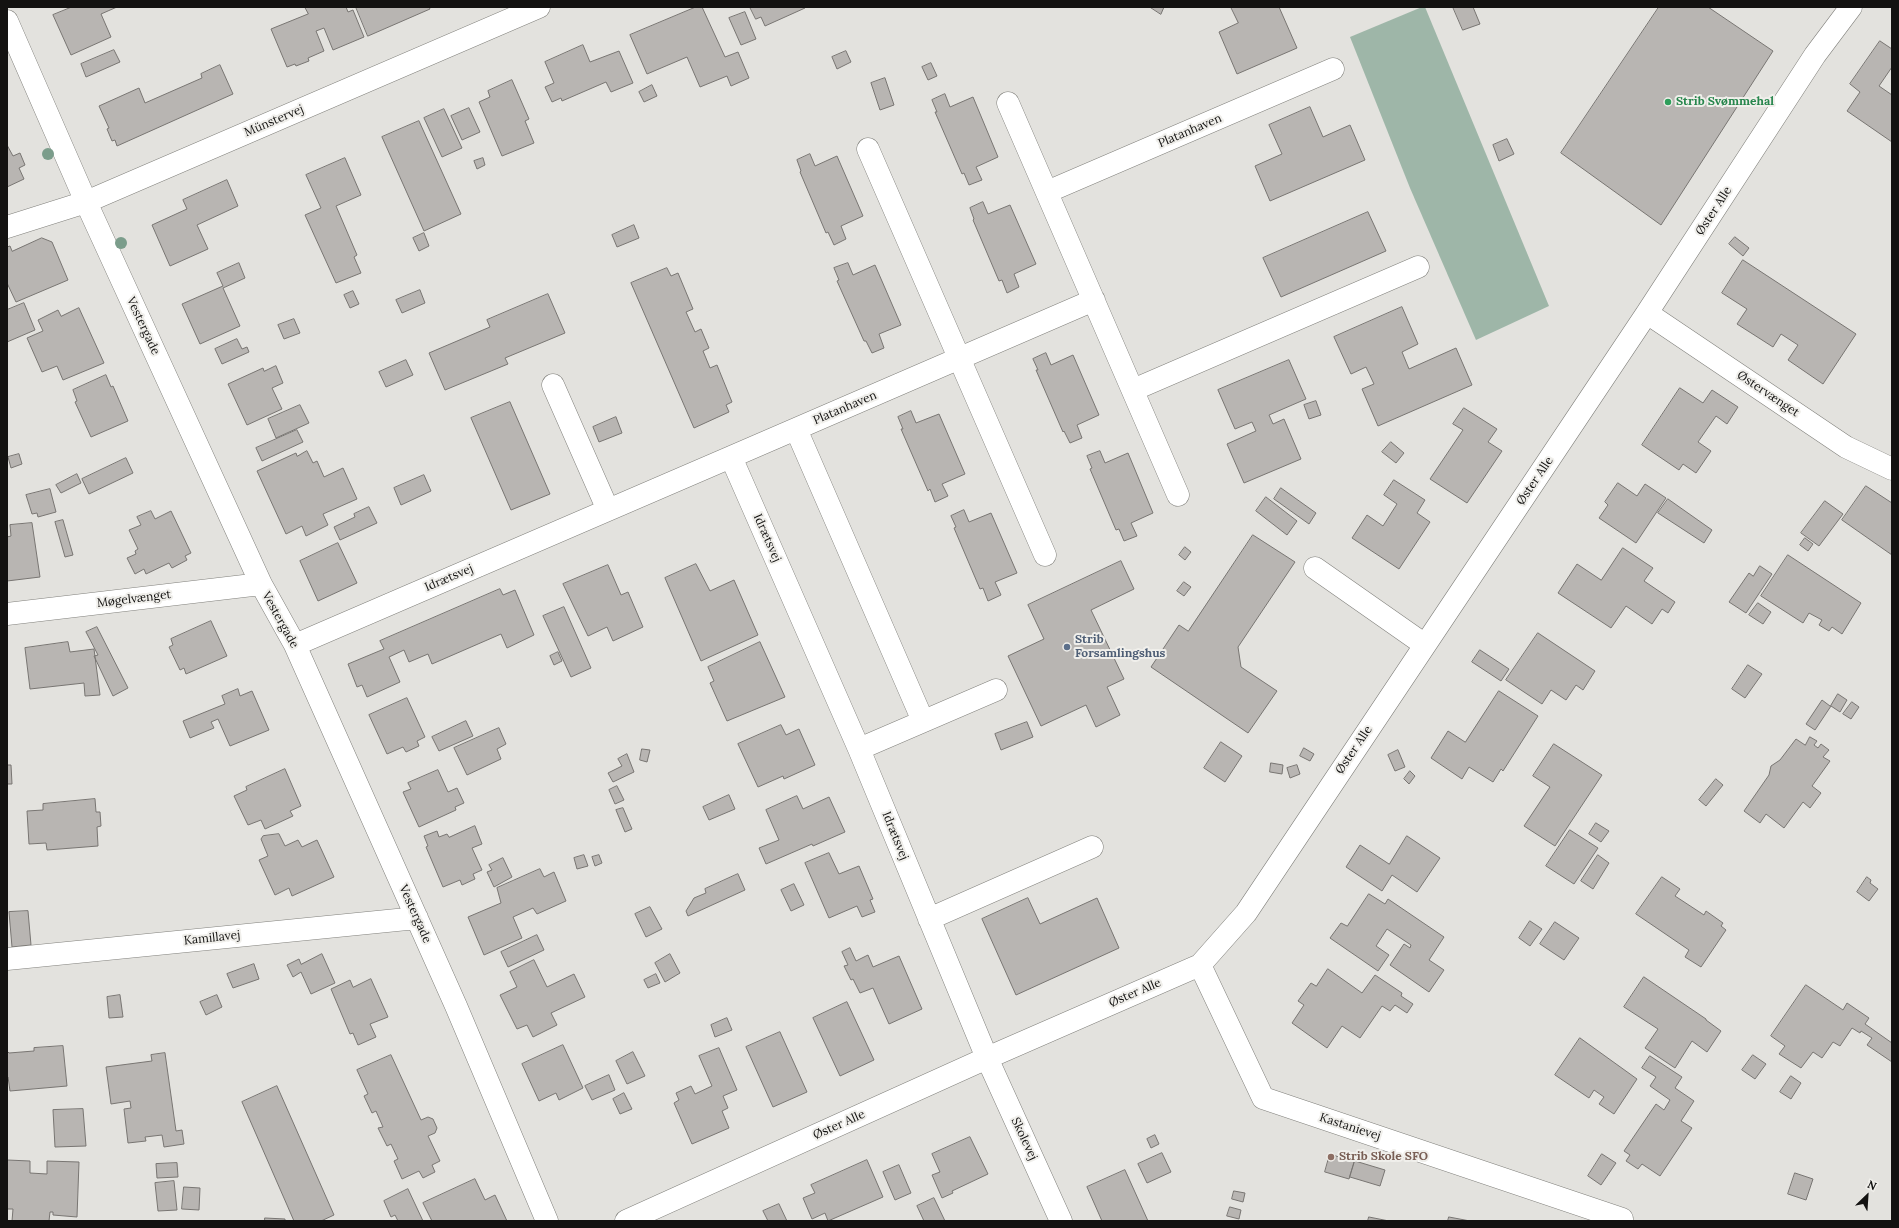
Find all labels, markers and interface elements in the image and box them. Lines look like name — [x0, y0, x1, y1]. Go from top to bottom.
place label: Strib Svømmehal — [1676, 95, 1774, 109]
marker: Strib Svømmehal — [1663, 97, 1673, 107]
street label: Münstervej — [242, 102, 306, 140]
street label: Platanhaven — [1156, 111, 1224, 151]
street label: Øster Alle — [1693, 184, 1735, 238]
street label: Vestergade — [123, 295, 163, 357]
street label: Østervænget — [1734, 368, 1802, 420]
street label: Platanhaven — [811, 388, 879, 428]
street label: Øster Alle — [1514, 454, 1556, 508]
street label: Idrætsvej — [750, 512, 784, 564]
street label: Idrætsvej — [423, 561, 475, 595]
street label: Møgelvænget — [96, 587, 172, 611]
street label: Vestergade — [259, 589, 301, 651]
place label: Strib Forsamlingshus — [1075, 633, 1165, 661]
marker: Strib Forsamlingshus — [1062, 642, 1072, 652]
street label: Øster Alle — [1333, 723, 1375, 777]
street label: Idrætsvej — [879, 810, 911, 862]
street label: Vestergade — [396, 883, 434, 945]
street label: Kamillavej — [183, 928, 241, 948]
street label: Øster Alle — [1107, 976, 1163, 1010]
street label: Øster Alle — [811, 1107, 867, 1143]
street label: Kastanievej — [1318, 1110, 1382, 1144]
street label: Skolevej — [1008, 1115, 1040, 1163]
place label: Strib Skole SFO — [1339, 1150, 1428, 1164]
marker: Strib Skole SFO — [1326, 1152, 1336, 1162]
north arrow — [1847, 1176, 1887, 1216]
text: N — [1865, 1177, 1879, 1193]

